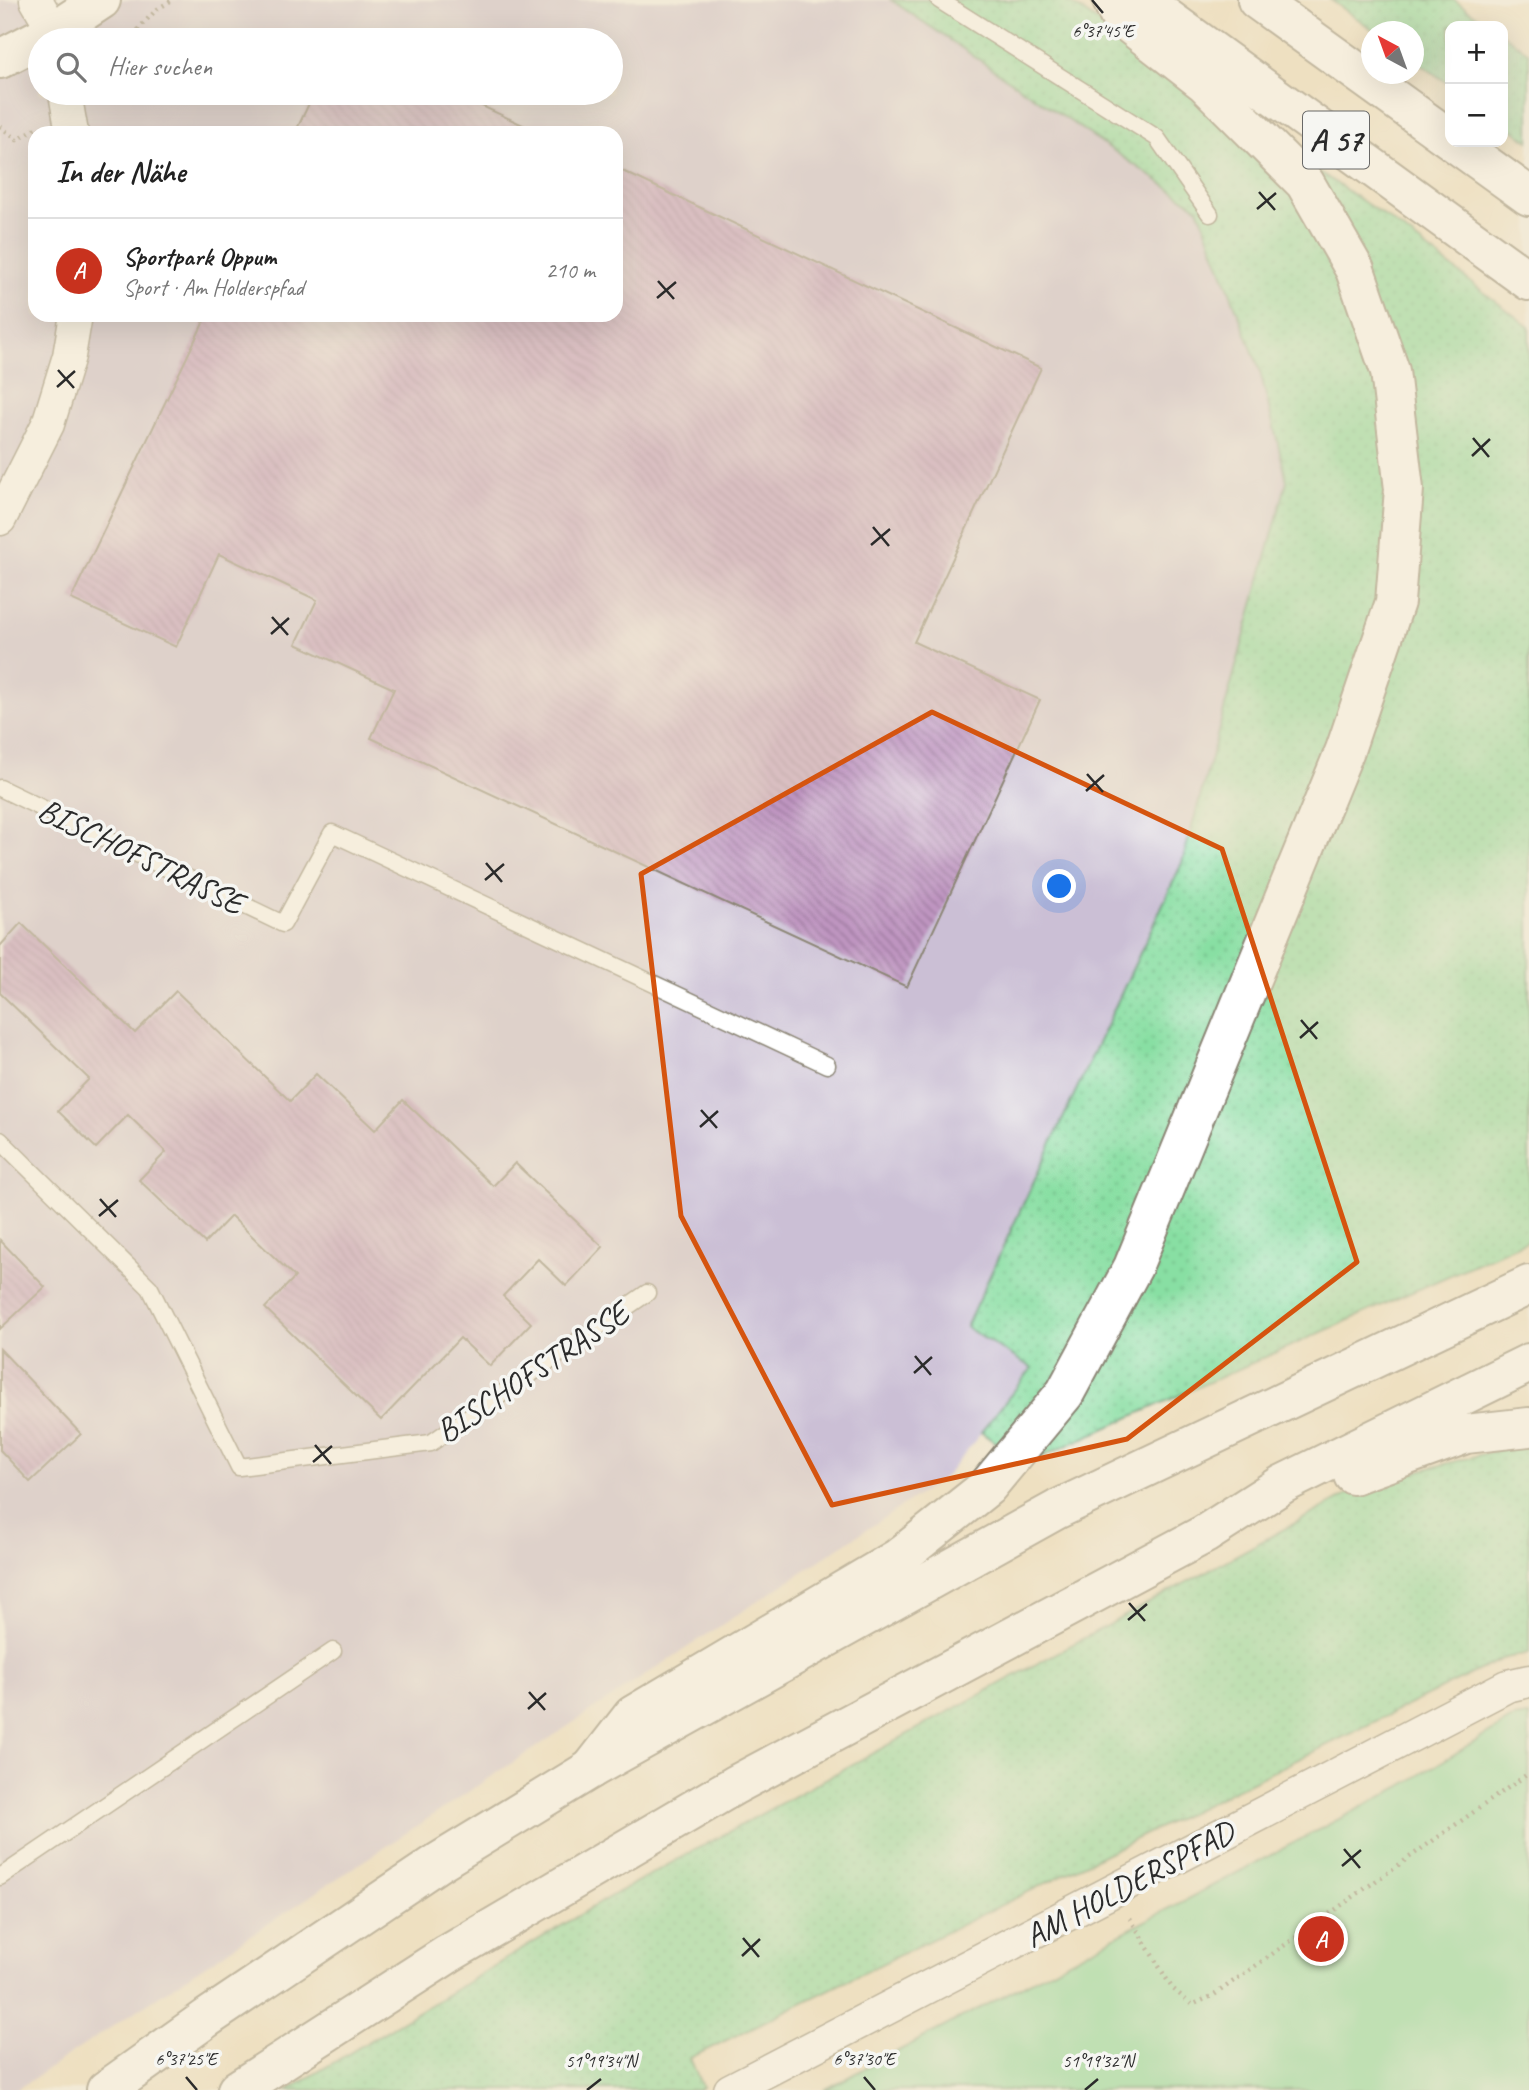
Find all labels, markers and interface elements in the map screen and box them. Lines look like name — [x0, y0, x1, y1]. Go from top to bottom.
text: 6°37'45"E — [1072, 20, 1136, 42]
north arrow — [1361, 21, 1424, 84]
map controls — [1445, 21, 1508, 147]
button: + — [1445, 21, 1508, 84]
search box — [28, 28, 623, 105]
icon: search — [52, 48, 90, 86]
text: Hier suchen — [108, 50, 212, 83]
button: − — [1445, 84, 1508, 147]
road number: A 57 — [1303, 112, 1369, 168]
text: In der Nähe — [56, 153, 185, 191]
text: Sportpark Oppum — [123, 240, 276, 273]
text: A — [73, 256, 85, 285]
text: 210 m — [546, 256, 595, 285]
text: Sport · Am Holderspfad — [123, 273, 304, 302]
street label: BISCHOFSTRASSE — [31, 788, 255, 926]
your location — [1042, 869, 1076, 903]
street label: BISCHOFSTRASSE — [428, 1290, 640, 1452]
street label: AM HOLDERSPFAD — [1017, 1810, 1244, 1957]
pin: A — [1298, 1913, 1344, 1965]
text: 6°37'25"E — [155, 2048, 219, 2070]
text: 6°37'30"E — [833, 2048, 897, 2070]
text: 51°19'34"N — [566, 2050, 640, 2072]
text: 51°19'32"N — [1063, 2050, 1137, 2072]

